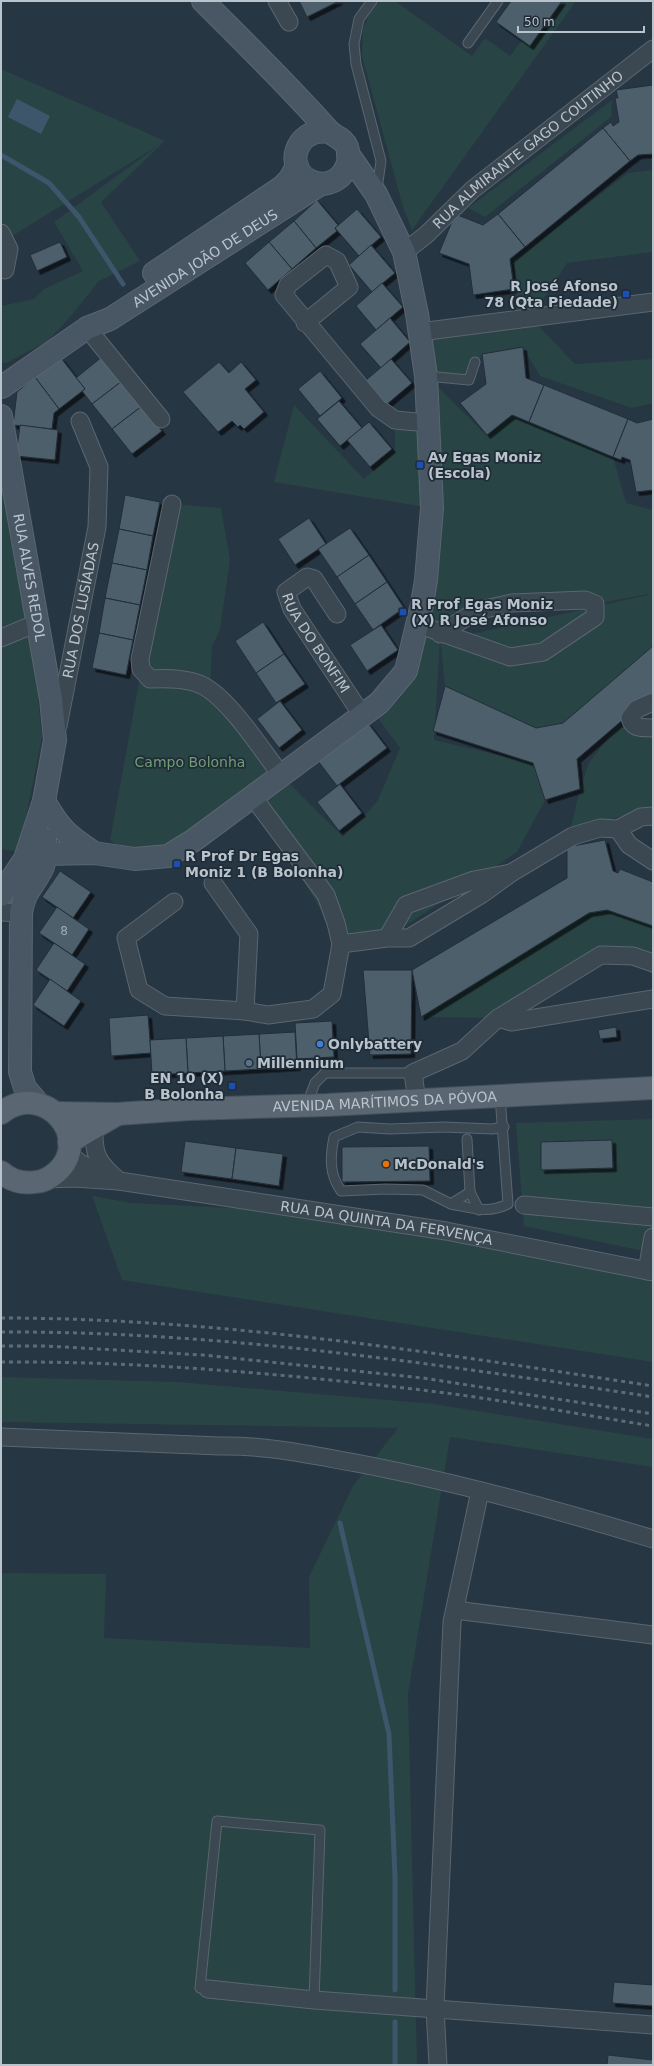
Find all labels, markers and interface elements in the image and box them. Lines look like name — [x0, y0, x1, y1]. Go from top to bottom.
scale bar — [518, 8, 644, 34]
text: 50 m — [524, 15, 555, 29]
street label: RUA ALMIRANTE GAGO COUTINHO — [429, 67, 626, 232]
street label: AVENIDA JOÃO DE DEUS — [130, 206, 281, 310]
place label: R José Afonso 78 (Qta Piedade) — [484, 278, 618, 310]
marker: R José Afonso 78 (Qta Piedade) — [621, 289, 631, 299]
place label: Av Egas Moniz (Escola) — [428, 449, 541, 481]
marker: Av Egas Moniz (Escola) — [415, 460, 425, 470]
street label: RUA ALVES REDOL — [10, 512, 49, 643]
street label: RUA DOS LUSÍADAS — [60, 541, 102, 680]
street label: RUA DO BONFIM — [279, 591, 353, 696]
place label: R Prof Egas Moniz (X) R José Afonso — [411, 596, 553, 628]
marker: R Prof Egas Moniz (X) R José Afonso — [398, 607, 408, 617]
park label: Campo Bolonha — [135, 754, 245, 770]
place label: R Prof Dr Egas Moniz 1 (B Bolonha) — [185, 848, 343, 880]
marker: R Prof Dr Egas Moniz 1 (B Bolonha) — [172, 859, 182, 869]
house number: 8 — [60, 924, 68, 938]
place label: Onlybattery — [328, 1036, 422, 1052]
marker: Onlybattery — [315, 1039, 325, 1049]
place label: Millennium — [257, 1055, 344, 1071]
marker: Millennium — [244, 1058, 254, 1068]
place label: EN 10 (X) B Bolonha — [144, 1070, 224, 1102]
marker: EN 10 (X) B Bolonha — [227, 1081, 237, 1091]
street label: AVENIDA MARÍTIMOS DA PÓVOA — [272, 1088, 498, 1115]
place label: McDonald's — [394, 1156, 484, 1172]
marker: McDonald's — [381, 1159, 391, 1169]
street label: RUA DA QUINTA DA FERVENÇA — [279, 1198, 495, 1248]

